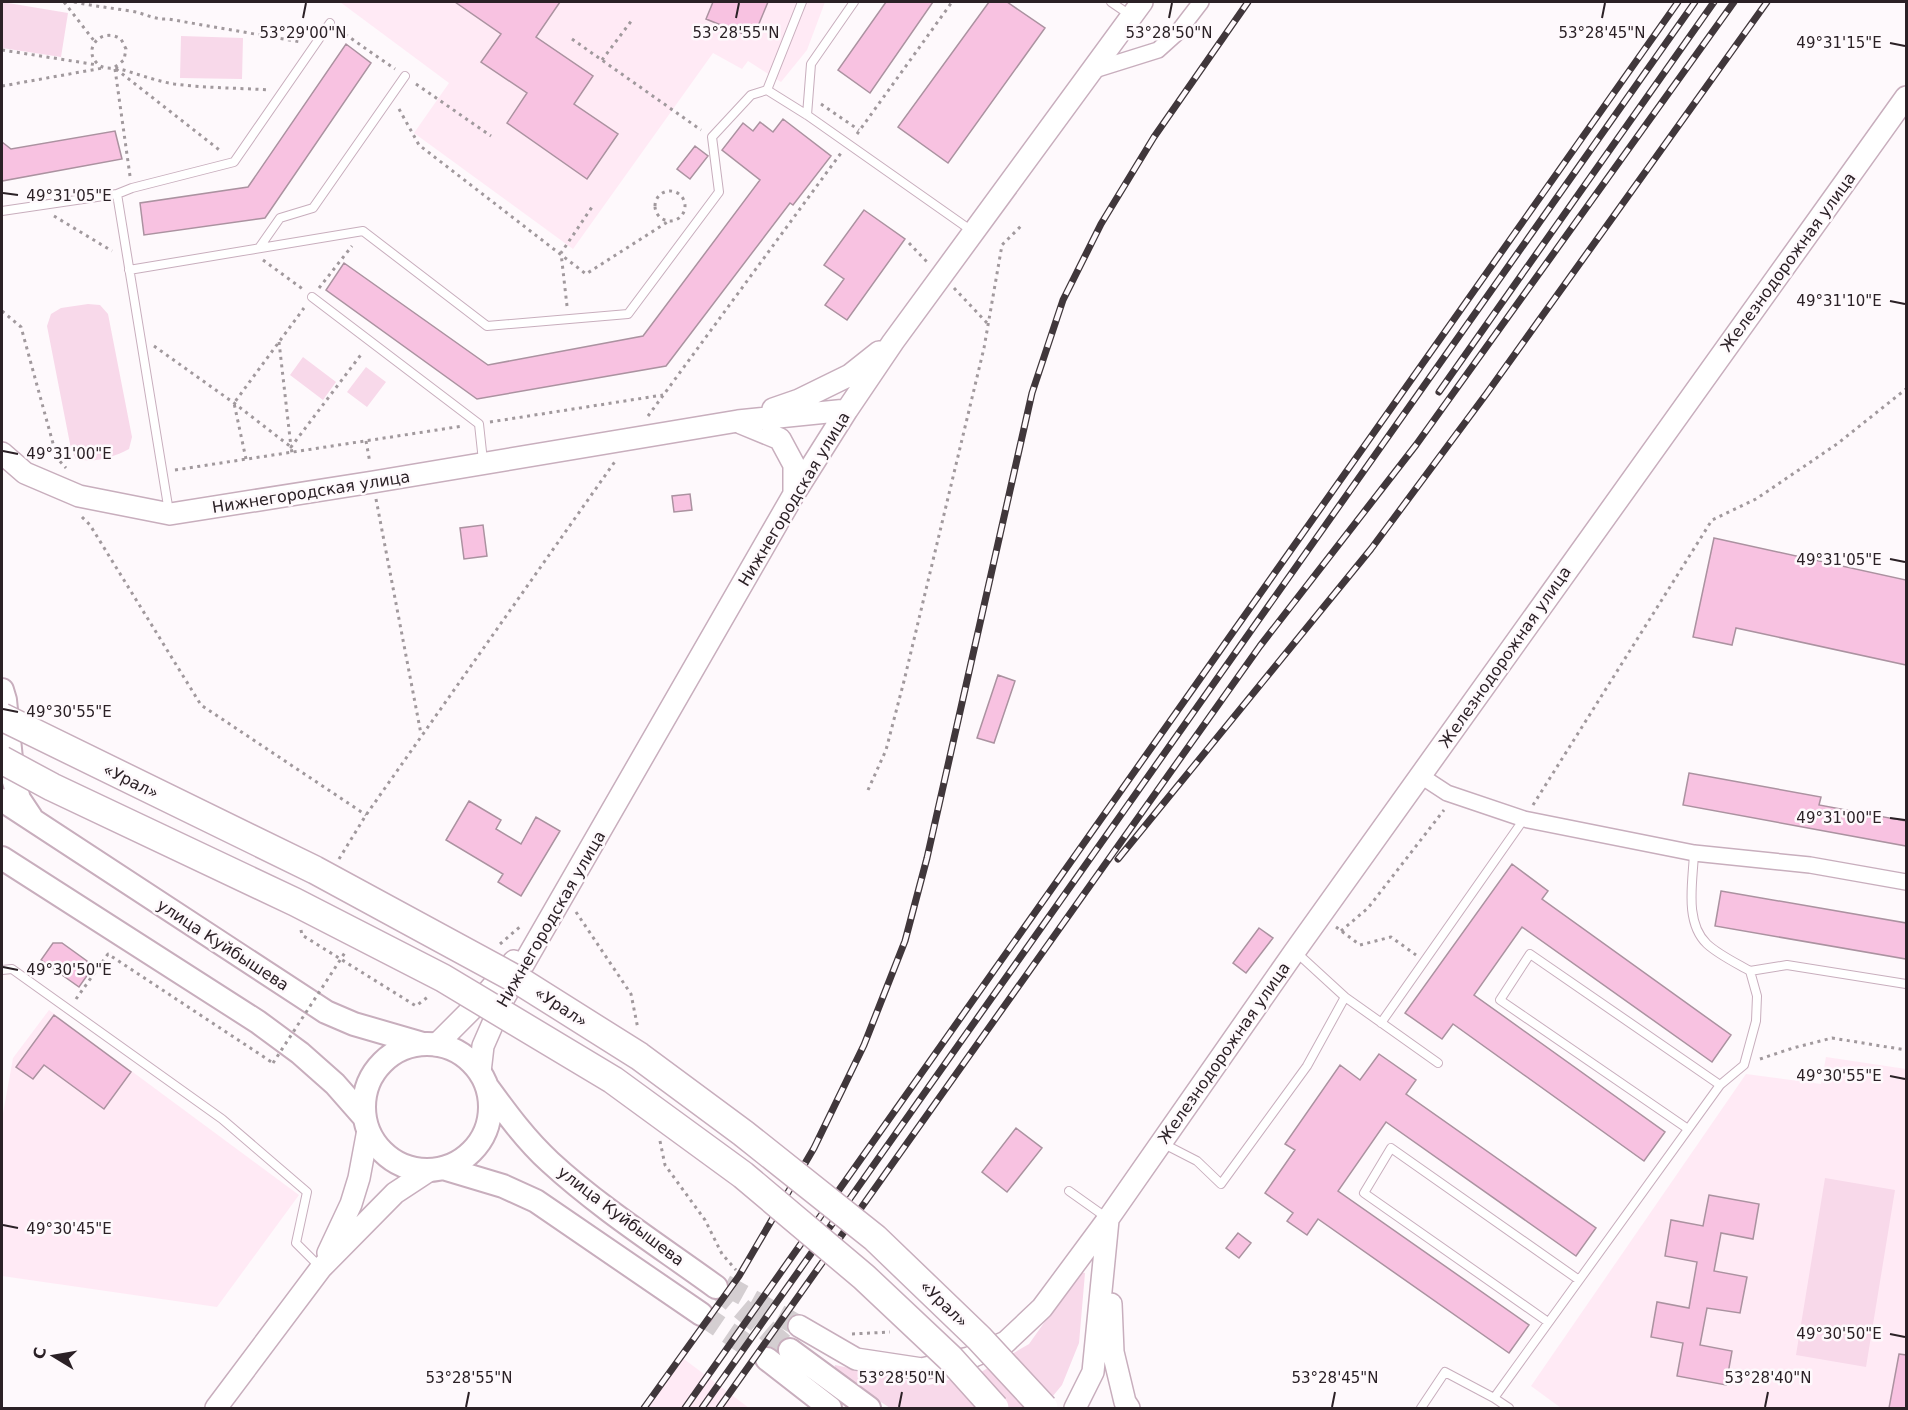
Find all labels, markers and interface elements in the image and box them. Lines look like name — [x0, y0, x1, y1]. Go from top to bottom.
text: 53°29'00"N — [259, 24, 347, 42]
text: 53°28'55"N — [692, 24, 780, 42]
text: 53°28'50"N — [1125, 24, 1213, 42]
text: 53°28'45"N — [1558, 24, 1646, 42]
text: 49°31'15"E — [1796, 34, 1882, 52]
street label: Железнодорожная улица — [1717, 169, 1859, 355]
text: 49°31'05"E — [26, 187, 112, 205]
text: 49°31'10"E — [1796, 292, 1882, 310]
street label: Нижнегородская улица — [734, 408, 854, 590]
text: 49°31'00"E — [26, 445, 112, 463]
street label: Нижнегородская улица — [211, 467, 411, 517]
text: 49°31'05"E — [1796, 551, 1882, 569]
street label: Железнодорожная улица — [1435, 563, 1575, 751]
text: 49°30'55"E — [26, 703, 112, 721]
street label: «Урал» — [100, 759, 162, 803]
text: 49°31'00"E — [1796, 809, 1882, 827]
street label: Нижнегородская улица — [493, 828, 609, 1010]
street label: улица Куйбышева — [154, 895, 292, 995]
street label: Железнодорожная улица — [1154, 959, 1294, 1147]
text: 49°30'50"E — [26, 961, 112, 979]
street label: «Урал» — [531, 983, 591, 1031]
text: 49°30'55"E — [1796, 1067, 1882, 1085]
street label: улица Куйбышева — [554, 1162, 688, 1270]
text: 49°30'45"E — [26, 1220, 112, 1238]
street label: «Урал» — [916, 1276, 972, 1332]
text: 49°30'50"E — [1796, 1325, 1882, 1343]
north arrow — [24, 1326, 84, 1386]
text: С — [29, 1346, 50, 1361]
text: 53°28'55"N — [425, 1369, 513, 1387]
text: 53°28'50"N — [858, 1369, 946, 1387]
text: 53°28'45"N — [1291, 1369, 1379, 1387]
text: 53°28'40"N — [1724, 1369, 1812, 1387]

